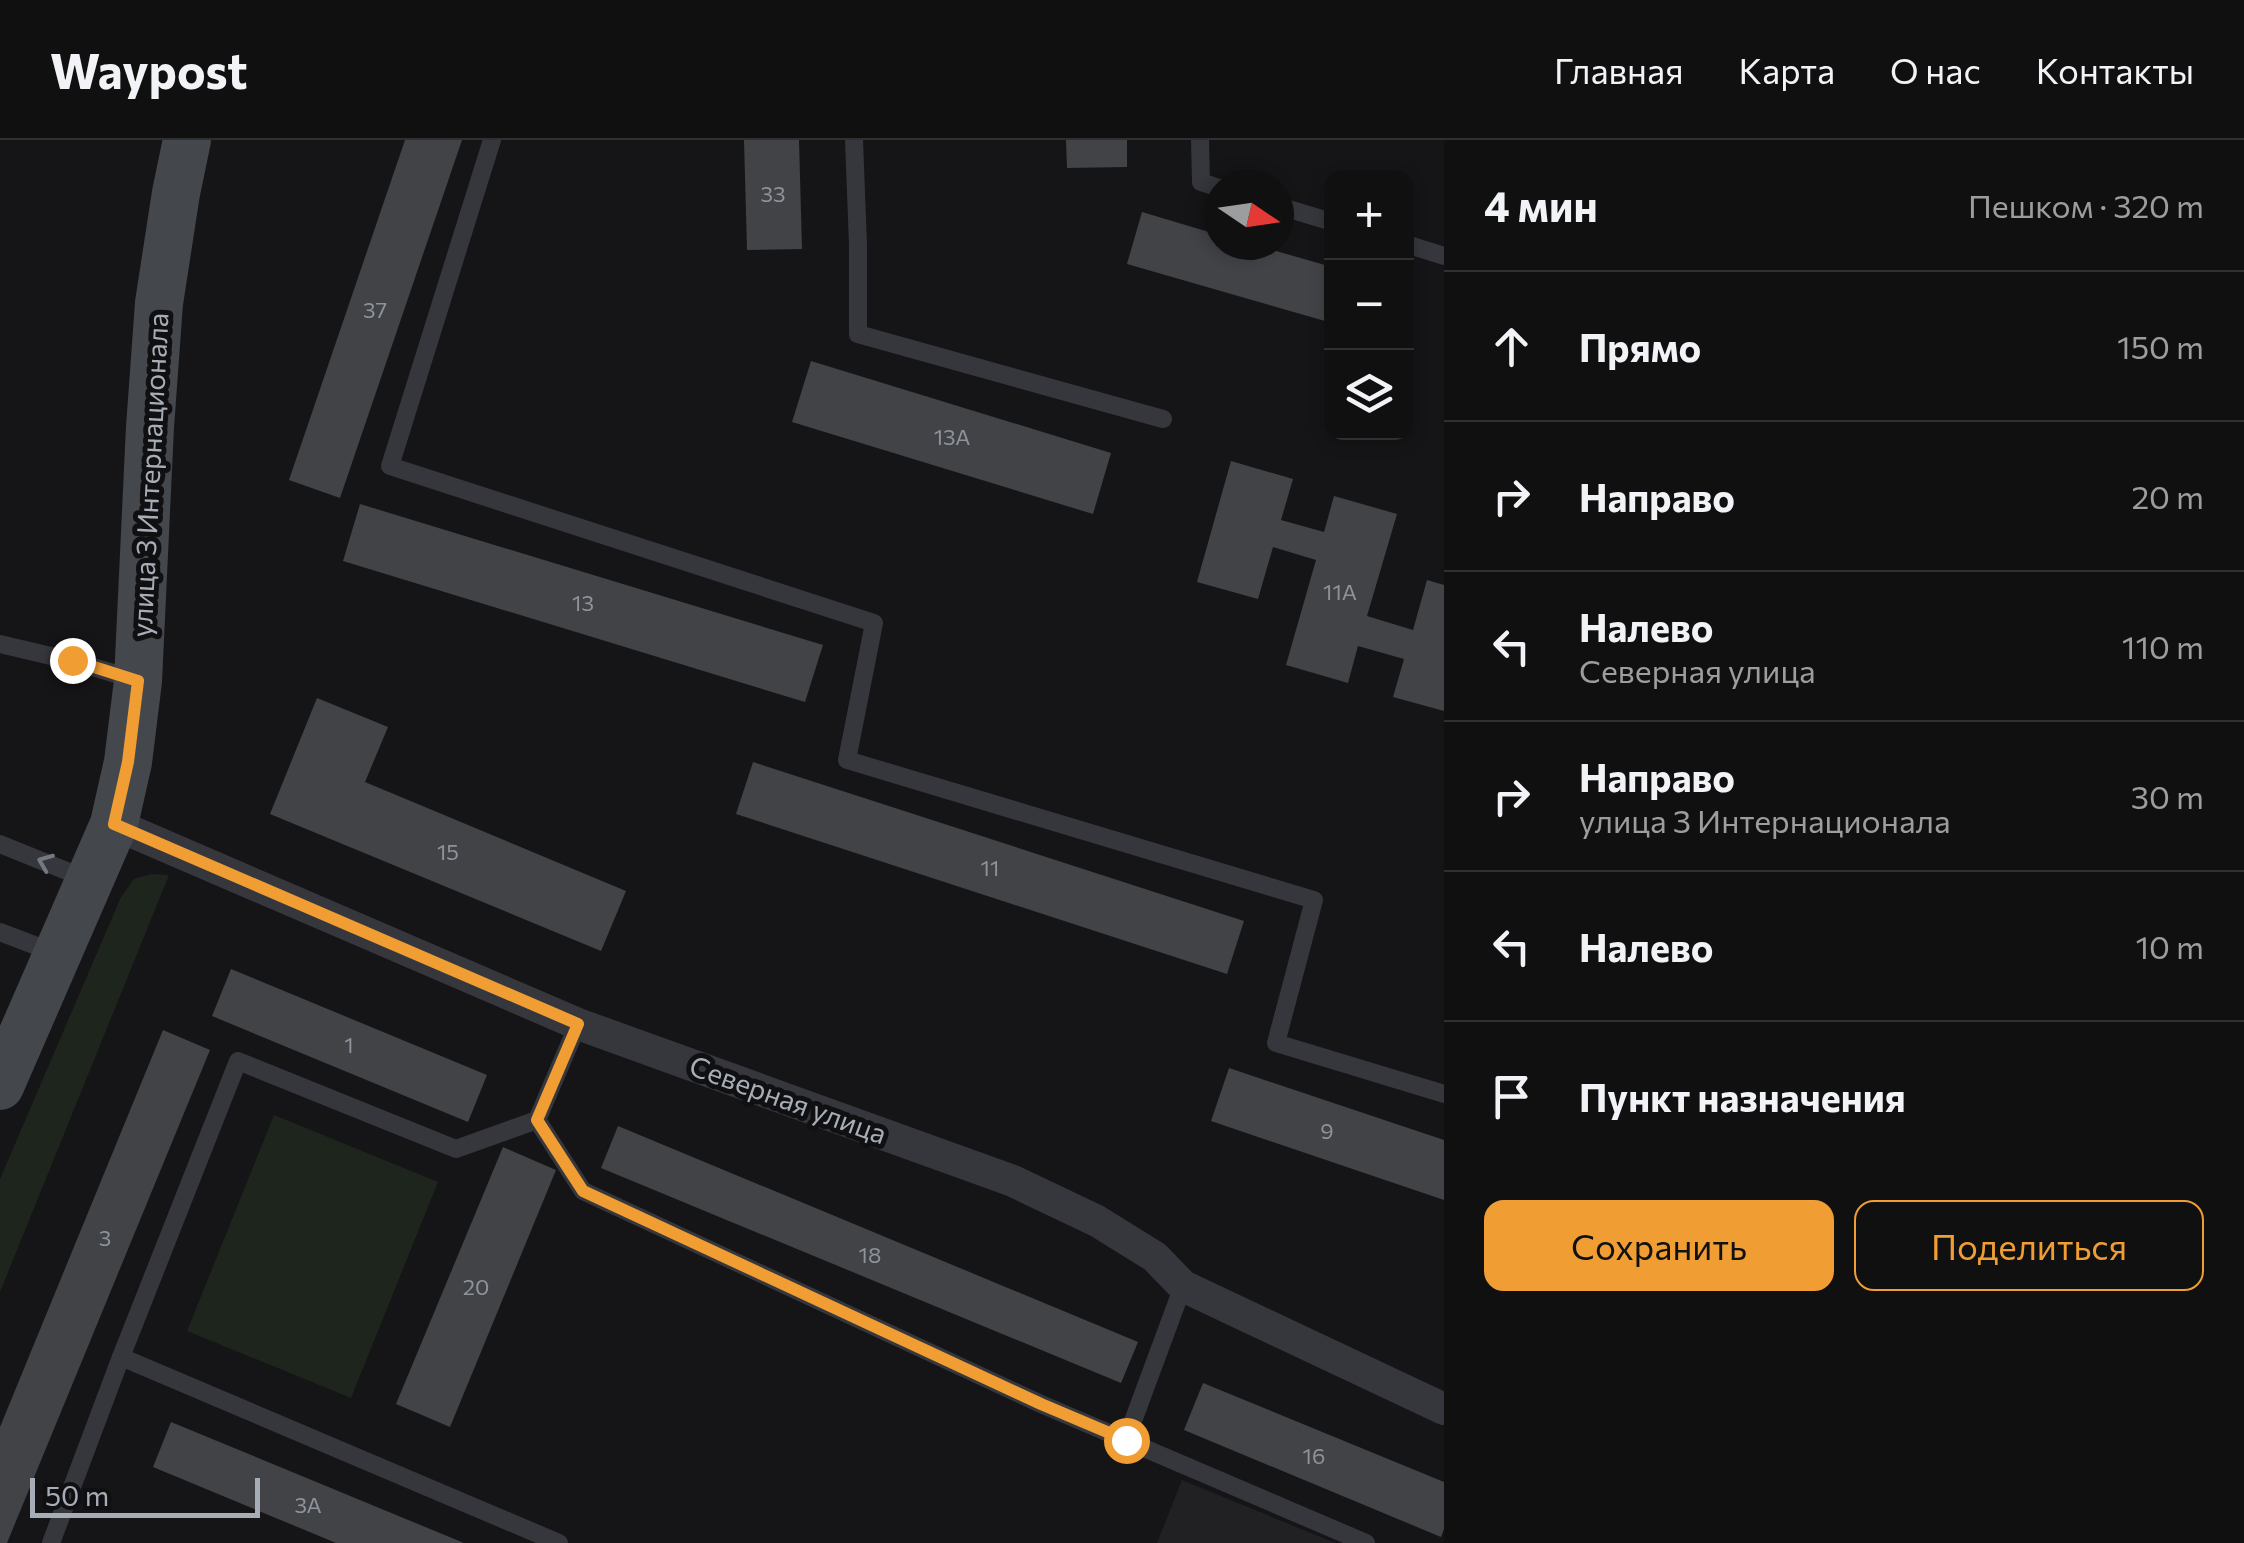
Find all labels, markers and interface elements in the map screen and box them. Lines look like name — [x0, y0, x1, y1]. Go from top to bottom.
text: Waypost — [50, 40, 248, 99]
text: Главная — [1554, 48, 1684, 91]
text: Карта — [1739, 48, 1835, 91]
text: О нас — [1890, 48, 1981, 91]
text: Контакты — [2036, 48, 2194, 91]
north arrow — [1204, 170, 1294, 260]
map controls — [1324, 170, 1414, 440]
button: + — [1324, 170, 1414, 260]
text: 4 мин — [1484, 179, 1598, 231]
house number: 33 — [760, 180, 786, 207]
text: Пешком · 320 m — [1968, 185, 2204, 225]
button: − — [1324, 260, 1414, 350]
house number: 37 — [363, 296, 387, 323]
street label: улица 3 Интернационала — [124, 312, 174, 638]
icon: ahead — [1484, 319, 1539, 374]
text: Прямо — [1579, 323, 1701, 370]
text: 150 m — [2117, 326, 2204, 366]
button: layers — [1324, 350, 1414, 440]
house number: 13А — [934, 423, 970, 450]
icon: right — [1484, 469, 1539, 524]
text: Направо — [1579, 473, 1735, 520]
text: 20 m — [2131, 476, 2204, 516]
house number: 11А — [1323, 578, 1357, 605]
house number: 13 — [572, 589, 594, 616]
text: Налево — [1579, 603, 1713, 650]
icon: left — [1484, 619, 1539, 674]
text: 110 m — [2122, 626, 2204, 666]
route end — [50, 638, 96, 684]
text: Северная улица — [1579, 650, 1816, 690]
text: Направо — [1579, 753, 1735, 800]
icon: right — [1484, 769, 1539, 824]
text: 30 m — [2131, 776, 2204, 816]
text: улица 3 Интернационала — [1579, 800, 1951, 840]
house number: 15 — [437, 838, 459, 865]
one-way arrow — [37, 854, 54, 874]
house number: 11 — [981, 854, 999, 881]
icon: left — [1484, 919, 1539, 974]
text: Налево — [1579, 923, 1713, 970]
text: 10 m — [2135, 926, 2204, 966]
house number: 1 — [344, 1031, 354, 1058]
street label: Северная улица — [685, 1048, 891, 1150]
icon: arrive — [1484, 1069, 1539, 1124]
text: Пункт назначения — [1579, 1073, 1906, 1120]
house number: 9 — [1320, 1117, 1334, 1144]
button: Сохранить — [1484, 1200, 1834, 1291]
button: Поделиться — [1854, 1200, 2204, 1291]
house number: 3 — [99, 1224, 111, 1251]
house number: 18 — [859, 1241, 881, 1268]
house number: 20 — [463, 1273, 489, 1300]
route start — [1104, 1418, 1150, 1464]
house number: 16 — [1303, 1442, 1325, 1469]
scale bar — [30, 1473, 260, 1518]
text: 50 m — [45, 1478, 109, 1512]
house number: 3А — [294, 1491, 322, 1518]

